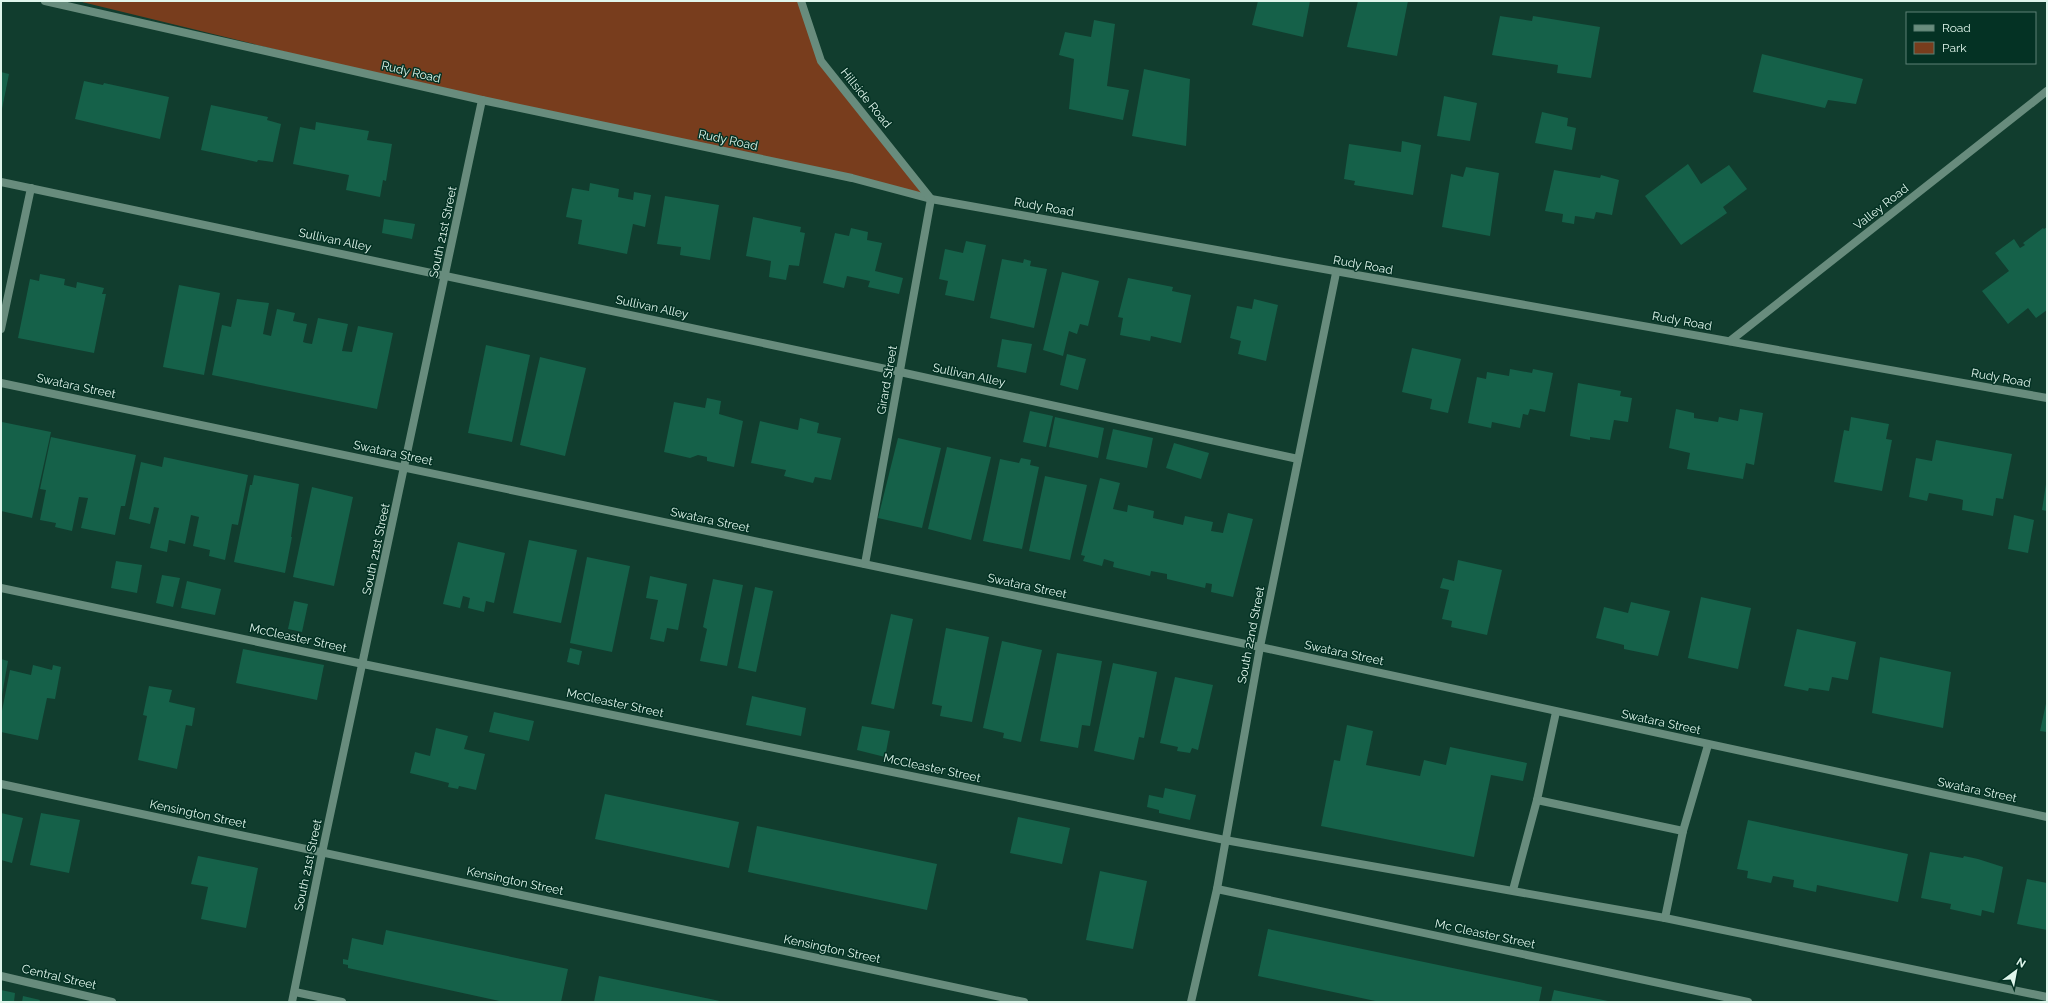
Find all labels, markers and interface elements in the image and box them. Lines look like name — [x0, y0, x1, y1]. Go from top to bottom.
legend — [1906, 12, 2036, 64]
text: Road — [1942, 21, 1971, 35]
text: Park — [1942, 41, 1967, 55]
street label: Rudy Road — [380, 58, 442, 86]
street label: Hillside Road — [838, 65, 894, 131]
street label: Rudy Road — [697, 127, 759, 153]
street label: Valley Road — [1851, 181, 1911, 233]
street label: South 21st Street — [426, 185, 460, 279]
street label: Rudy Road — [1013, 195, 1075, 219]
street label: Sullivan Alley — [297, 225, 373, 255]
street label: Rudy Road — [1332, 253, 1394, 277]
street label: Sullivan Alley — [614, 292, 690, 322]
street label: Rudy Road — [1651, 309, 1713, 333]
street label: Girard Street — [874, 344, 900, 416]
street label: Sullivan Alley — [931, 360, 1007, 390]
street label: Rudy Road — [1970, 366, 2032, 390]
street label: Swatara Street — [35, 371, 117, 401]
street label: Swatara Street — [352, 438, 434, 468]
street label: South 21st Street — [359, 502, 393, 596]
street label: Swatara Street — [669, 505, 751, 535]
street label: Swatara Street — [986, 571, 1068, 601]
street label: South 22nd Street — [1235, 585, 1267, 685]
street label: McCleaster Street — [248, 621, 348, 655]
street label: Swatara Street — [1303, 638, 1385, 668]
street label: McCleaster Street — [565, 686, 665, 720]
street label: Swatara Street — [1620, 707, 1702, 737]
street label: McCleaster Street — [882, 751, 982, 785]
street label: Swatara Street — [1936, 775, 2018, 805]
street label: Kensington Street — [148, 797, 248, 831]
street label: South 21st Street — [291, 818, 325, 912]
street label: Kensington Street — [465, 864, 565, 898]
street label: Mc Cleaster Street — [1434, 917, 1536, 951]
street label: Kensington Street — [782, 932, 882, 966]
north arrow — [1996, 951, 2036, 991]
text: N — [2014, 955, 2028, 971]
street label: Central Street — [20, 962, 98, 992]

